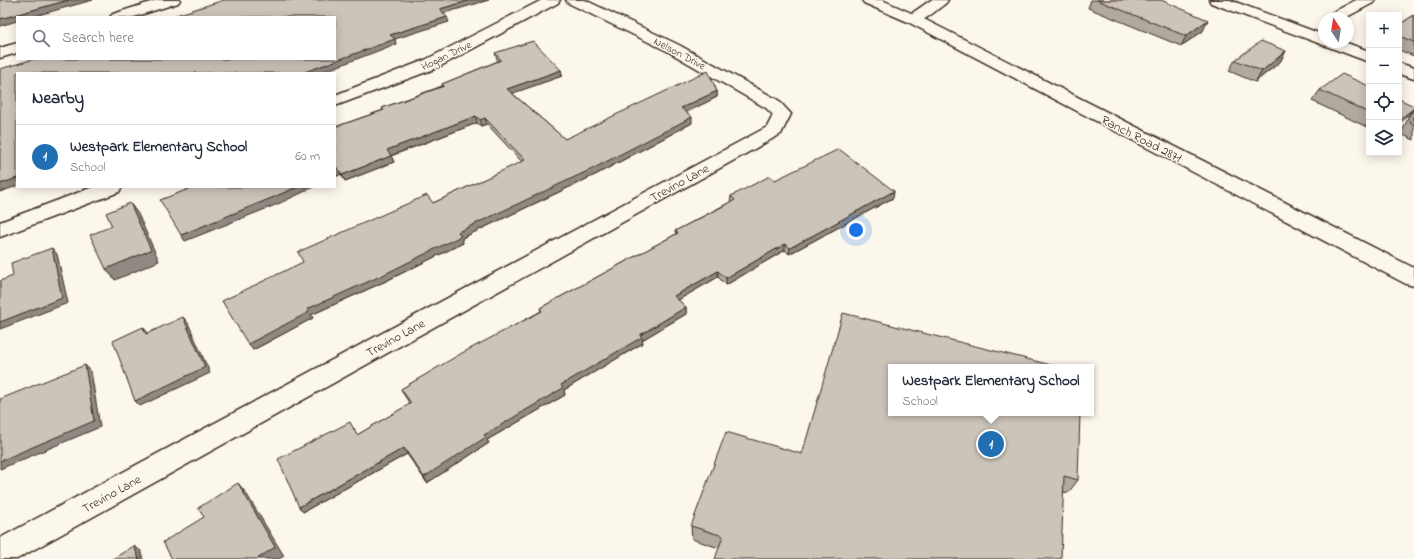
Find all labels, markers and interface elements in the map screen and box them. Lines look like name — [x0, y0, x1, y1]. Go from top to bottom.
north arrow — [1318, 12, 1354, 48]
map controls — [1366, 12, 1402, 156]
button: + — [1366, 12, 1402, 48]
search box — [16, 16, 336, 60]
icon: search — [30, 27, 52, 49]
text: Search here — [62, 27, 134, 49]
street label: Nelson Drive — [651, 34, 708, 74]
street label: Hogan Drive — [419, 37, 475, 76]
button: − — [1366, 48, 1402, 84]
button: locate — [1366, 84, 1402, 120]
text: Nearby — [32, 86, 84, 111]
street label: Ranch Road 2871 — [1098, 111, 1185, 168]
button: layers — [1366, 120, 1402, 156]
text: Westpark Elementary School — [70, 136, 247, 158]
text: 1 — [43, 147, 47, 166]
text: 60 m — [295, 147, 320, 166]
text: School — [70, 158, 106, 177]
street label: Trevino Lane — [647, 159, 713, 207]
your location — [846, 220, 866, 240]
street label: Trevino Lane — [363, 314, 429, 362]
popup — [888, 364, 1094, 416]
text: Westpark Elementary School — [902, 370, 1080, 392]
text: School — [902, 392, 938, 411]
pin: 1 — [978, 429, 1004, 459]
street label: Trevino Lane — [79, 470, 145, 518]

